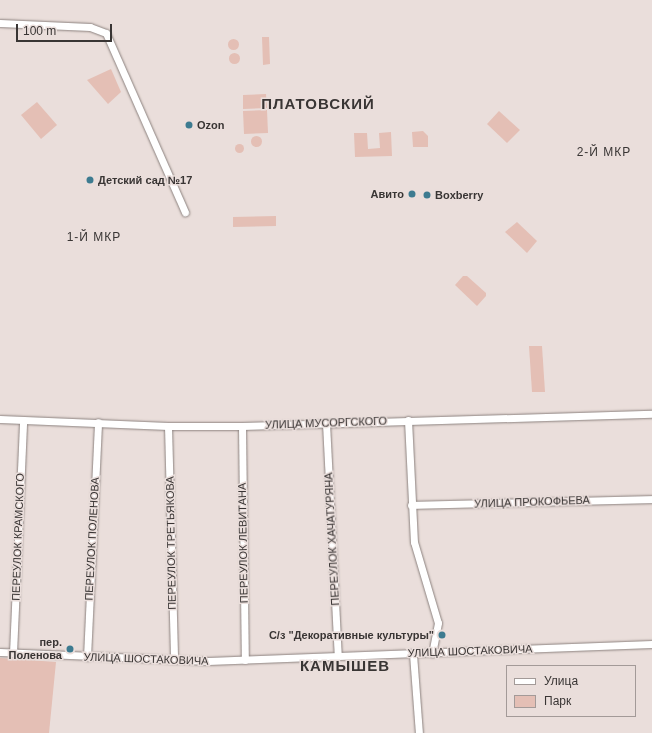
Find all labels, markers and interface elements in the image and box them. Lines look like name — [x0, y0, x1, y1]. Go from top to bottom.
scale bar — [18, 16, 114, 42]
text: 100 m — [23, 24, 56, 38]
district label: ПЛАТОВСКИЙ — [261, 95, 375, 113]
place label: Ozon — [197, 118, 224, 132]
marker: Ozon — [184, 120, 194, 130]
district label: 2-Й МКР — [577, 146, 631, 160]
place label: Детский сад №17 — [98, 173, 192, 187]
marker: Детский сад №17 — [85, 175, 95, 185]
place label: Авито — [371, 187, 404, 201]
place label: Boxberry — [435, 188, 483, 202]
marker: Авито — [407, 189, 417, 199]
marker: Boxberry — [422, 190, 432, 200]
district label: 1-Й МКР — [67, 231, 121, 245]
street label: УЛИЦА МУСОРГСКОГО — [265, 414, 387, 432]
street label: ПЕРЕУЛОК ХАЧАТУРЯНА — [322, 472, 342, 606]
street label: ПЕРЕУЛОК КРАМСКОГО — [9, 473, 27, 601]
street label: ПЕРЕУЛОК ТРЕТЬЯКОВА — [163, 476, 179, 610]
street label: ПЕРЕУЛОК ПОЛЕНОВА — [82, 477, 102, 601]
street label: ПЕРЕУЛОК ЛЕВИТАНА — [235, 483, 251, 603]
street label: УЛИЦА ПРОКОФЬЕВА — [474, 493, 590, 511]
place label: С/з "Декоративные культуры" — [269, 628, 434, 642]
marker: С/з "Декоративные культуры" — [437, 630, 447, 640]
place label: пер. Поленова — [9, 636, 62, 662]
street label: УЛИЦА ШОСТАКОВИЧА — [407, 642, 533, 660]
marker: пер. Поленова — [65, 644, 75, 654]
street label: УЛИЦА ШОСТАКОВИЧА — [83, 650, 209, 668]
district label: КАМЫШЕВ — [300, 657, 390, 675]
legend — [506, 665, 636, 717]
text: Улица — [544, 674, 578, 688]
text: Парк — [544, 694, 571, 708]

